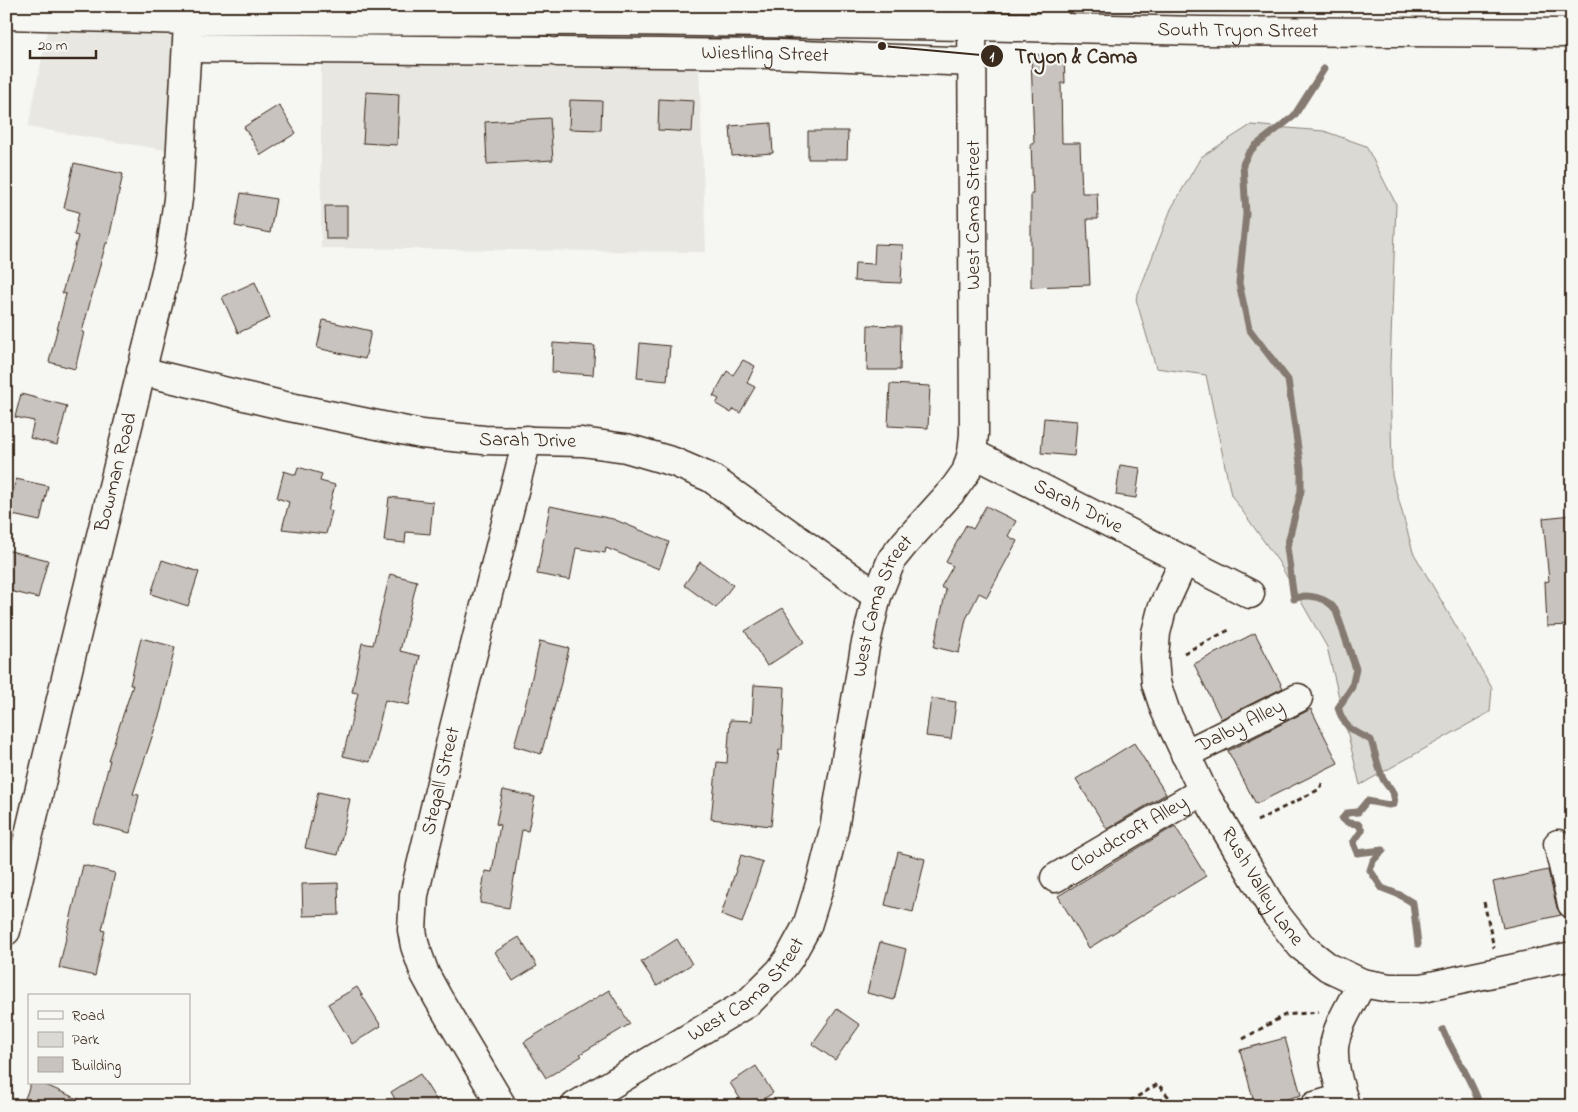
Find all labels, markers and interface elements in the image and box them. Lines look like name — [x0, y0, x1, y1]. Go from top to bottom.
street label: South Tryon Street — [1157, 16, 1319, 46]
scale bar — [30, 28, 96, 60]
text: 20 m — [38, 35, 68, 57]
callout: Tryon & Cama — [980, 38, 1147, 74]
street label: Wiestling Street — [701, 39, 829, 71]
text: Tryon & Cama — [1015, 43, 1137, 75]
text: 1 — [990, 46, 995, 68]
street label: West Cama Street — [960, 140, 989, 290]
street label: Bowman Road — [88, 410, 145, 536]
street label: Sarah Drive — [479, 425, 576, 456]
street label: Sarah Drive — [1028, 472, 1128, 542]
street label: West Cama Street — [846, 528, 920, 679]
street label: Dalby Alley — [1191, 692, 1289, 761]
street label: Stegall Street — [414, 724, 468, 838]
street label: Cloudcroft Alley — [1065, 788, 1194, 880]
street label: Rush Valley Lane — [1213, 822, 1310, 953]
street label: West Cama Street — [683, 932, 813, 1050]
legend — [28, 994, 190, 1084]
text: Road — [72, 1005, 105, 1027]
text: Park — [72, 1029, 100, 1051]
text: Building — [71, 1055, 121, 1078]

